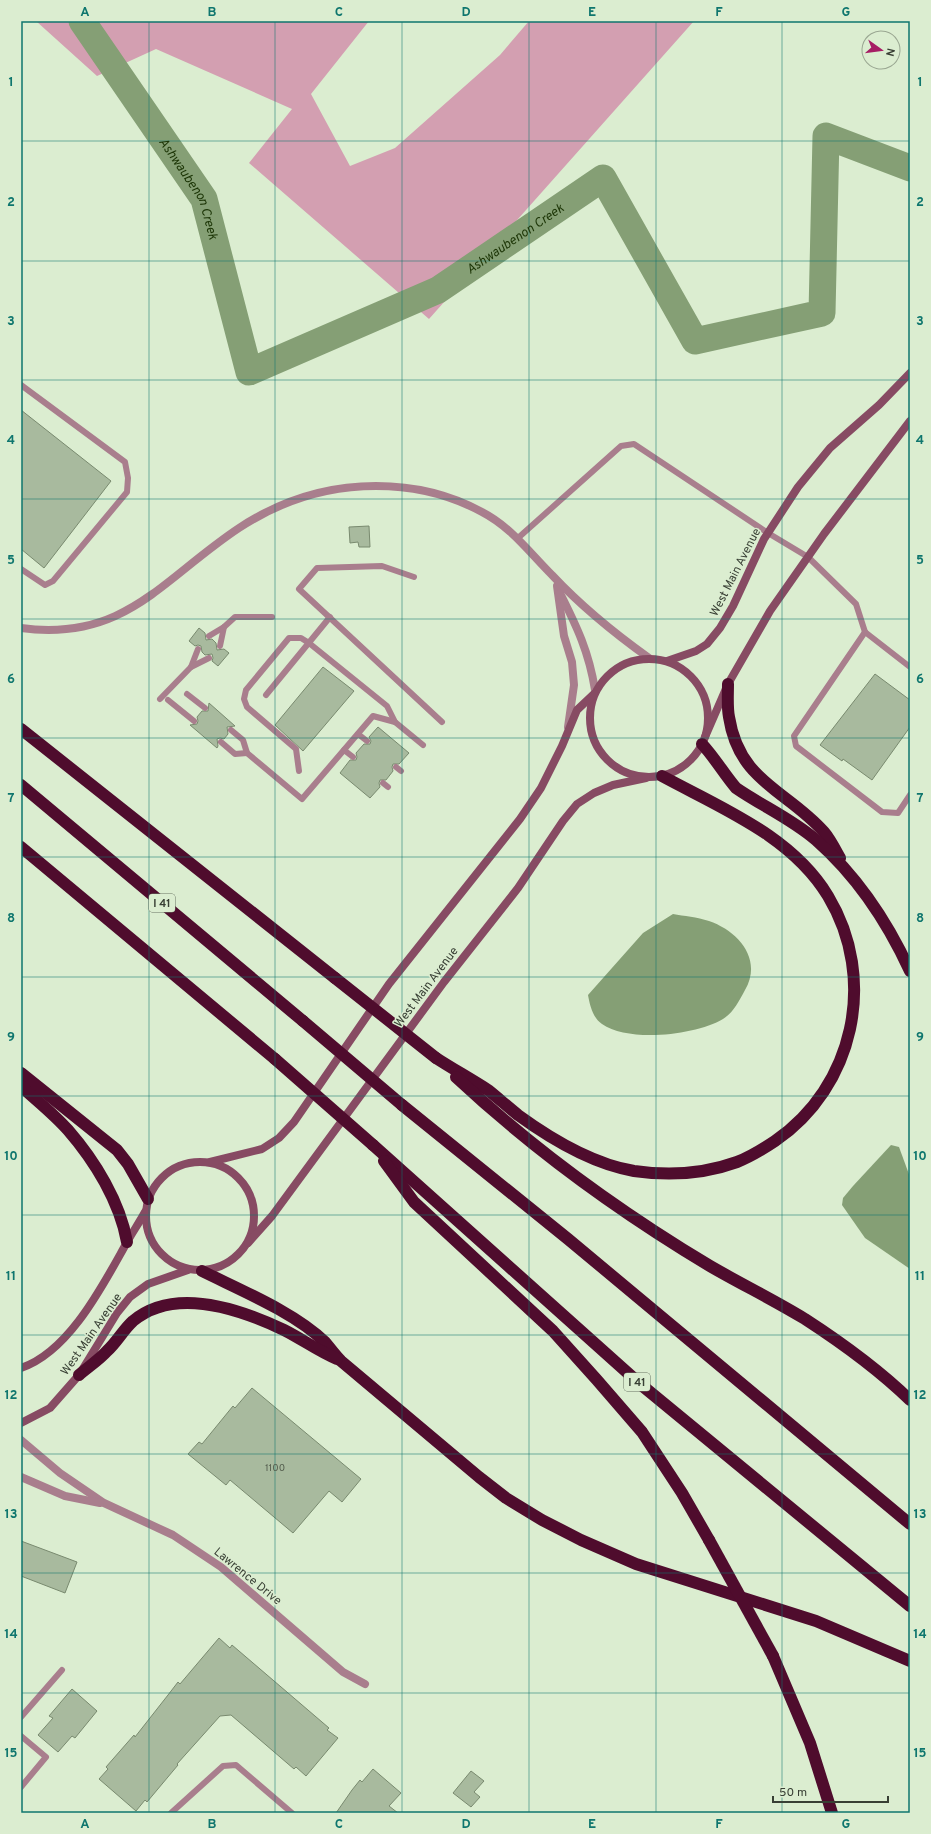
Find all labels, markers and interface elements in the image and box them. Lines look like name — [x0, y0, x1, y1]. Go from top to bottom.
text: A — [80, 5, 90, 21]
text: B — [208, 5, 217, 21]
text: C — [335, 5, 343, 21]
text: D — [461, 5, 471, 21]
text: E — [588, 5, 596, 21]
text: F — [715, 5, 723, 21]
text: G — [842, 5, 851, 21]
north arrow — [861, 30, 901, 70]
text: N — [882, 47, 897, 58]
text: 1 — [8, 75, 14, 91]
text: 1 — [917, 75, 923, 91]
water label: Ashwaubenon Creek — [154, 135, 220, 242]
text: 2 — [7, 195, 15, 211]
text: 2 — [916, 195, 924, 211]
water label: Ashwaubenon Creek — [464, 201, 568, 278]
text: 3 — [7, 314, 15, 330]
text: 3 — [916, 314, 924, 330]
text: 4 — [7, 433, 15, 449]
text: 4 — [916, 433, 924, 449]
street label: West Main Avenue — [707, 526, 765, 619]
text: 5 — [7, 553, 15, 569]
text: 5 — [916, 553, 924, 569]
text: 6 — [7, 672, 15, 688]
text: 6 — [916, 672, 924, 688]
text: 7 — [8, 791, 15, 807]
text: 7 — [917, 791, 924, 807]
road number: I 41 — [149, 894, 175, 912]
text: 8 — [7, 911, 15, 927]
text: 8 — [916, 911, 924, 927]
street label: West Main Avenue — [391, 944, 462, 1031]
text: 9 — [7, 1030, 15, 1046]
text: 9 — [916, 1030, 924, 1046]
text: 10 — [4, 1149, 18, 1165]
text: 10 — [913, 1149, 927, 1165]
text: 11 — [6, 1269, 16, 1285]
text: 11 — [915, 1269, 925, 1285]
street label: West Main Avenue — [57, 1290, 126, 1379]
road number: I 41 — [624, 1373, 650, 1391]
text: 12 — [4, 1388, 18, 1404]
text: 12 — [913, 1388, 927, 1404]
house number: 1100 — [265, 1462, 285, 1475]
text: 13 — [5, 1507, 18, 1523]
text: 13 — [914, 1507, 927, 1523]
street label: Lawrence Drive — [210, 1544, 285, 1609]
text: 14 — [4, 1627, 18, 1643]
text: 14 — [913, 1627, 927, 1643]
text: 15 — [4, 1746, 18, 1762]
text: 15 — [913, 1746, 927, 1762]
scale bar — [773, 1778, 888, 1804]
text: 50 m — [779, 1785, 807, 1801]
text: A — [80, 1817, 90, 1833]
text: B — [208, 1817, 217, 1833]
text: C — [335, 1817, 343, 1833]
text: D — [461, 1817, 471, 1833]
text: E — [588, 1817, 596, 1833]
text: F — [715, 1817, 723, 1833]
text: G — [842, 1817, 851, 1833]

